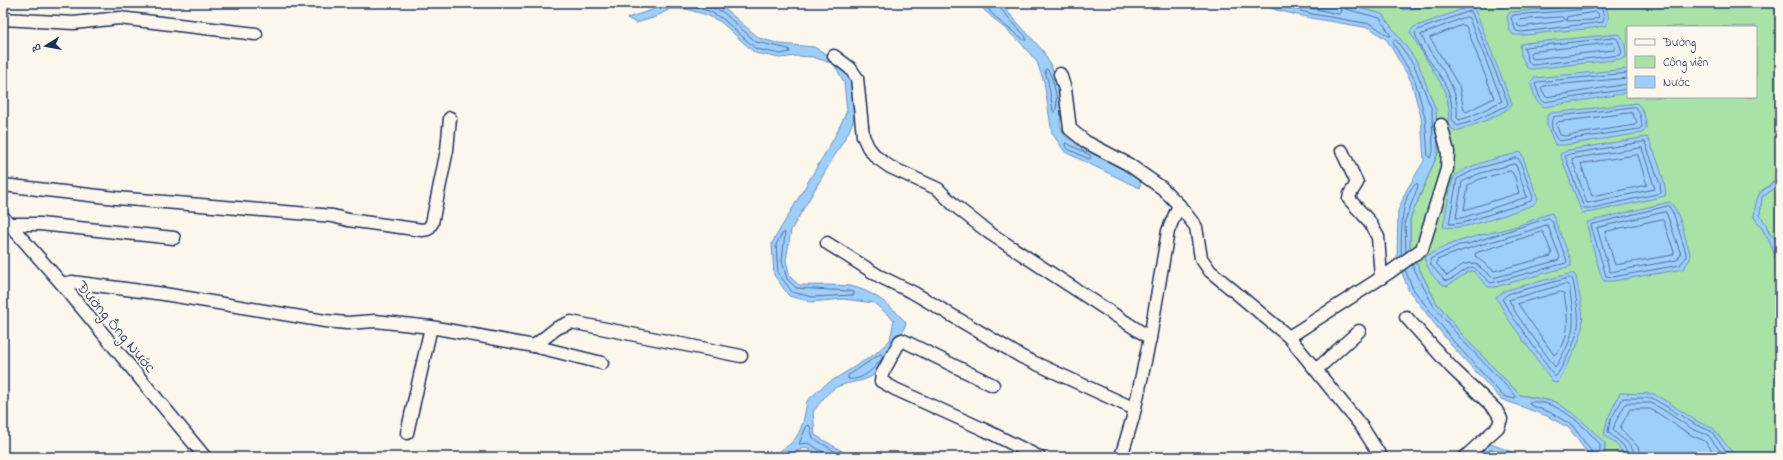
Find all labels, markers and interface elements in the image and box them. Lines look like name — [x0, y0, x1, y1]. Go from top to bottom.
north arrow — [26, 26, 66, 66]
legend — [1627, 26, 1757, 98]
text: Đường — [1662, 34, 1696, 53]
text: B — [28, 42, 46, 54]
text: Công viên — [1663, 54, 1708, 73]
text: Nước — [1663, 74, 1690, 92]
street label: Đường Ống Nước — [69, 275, 162, 379]

